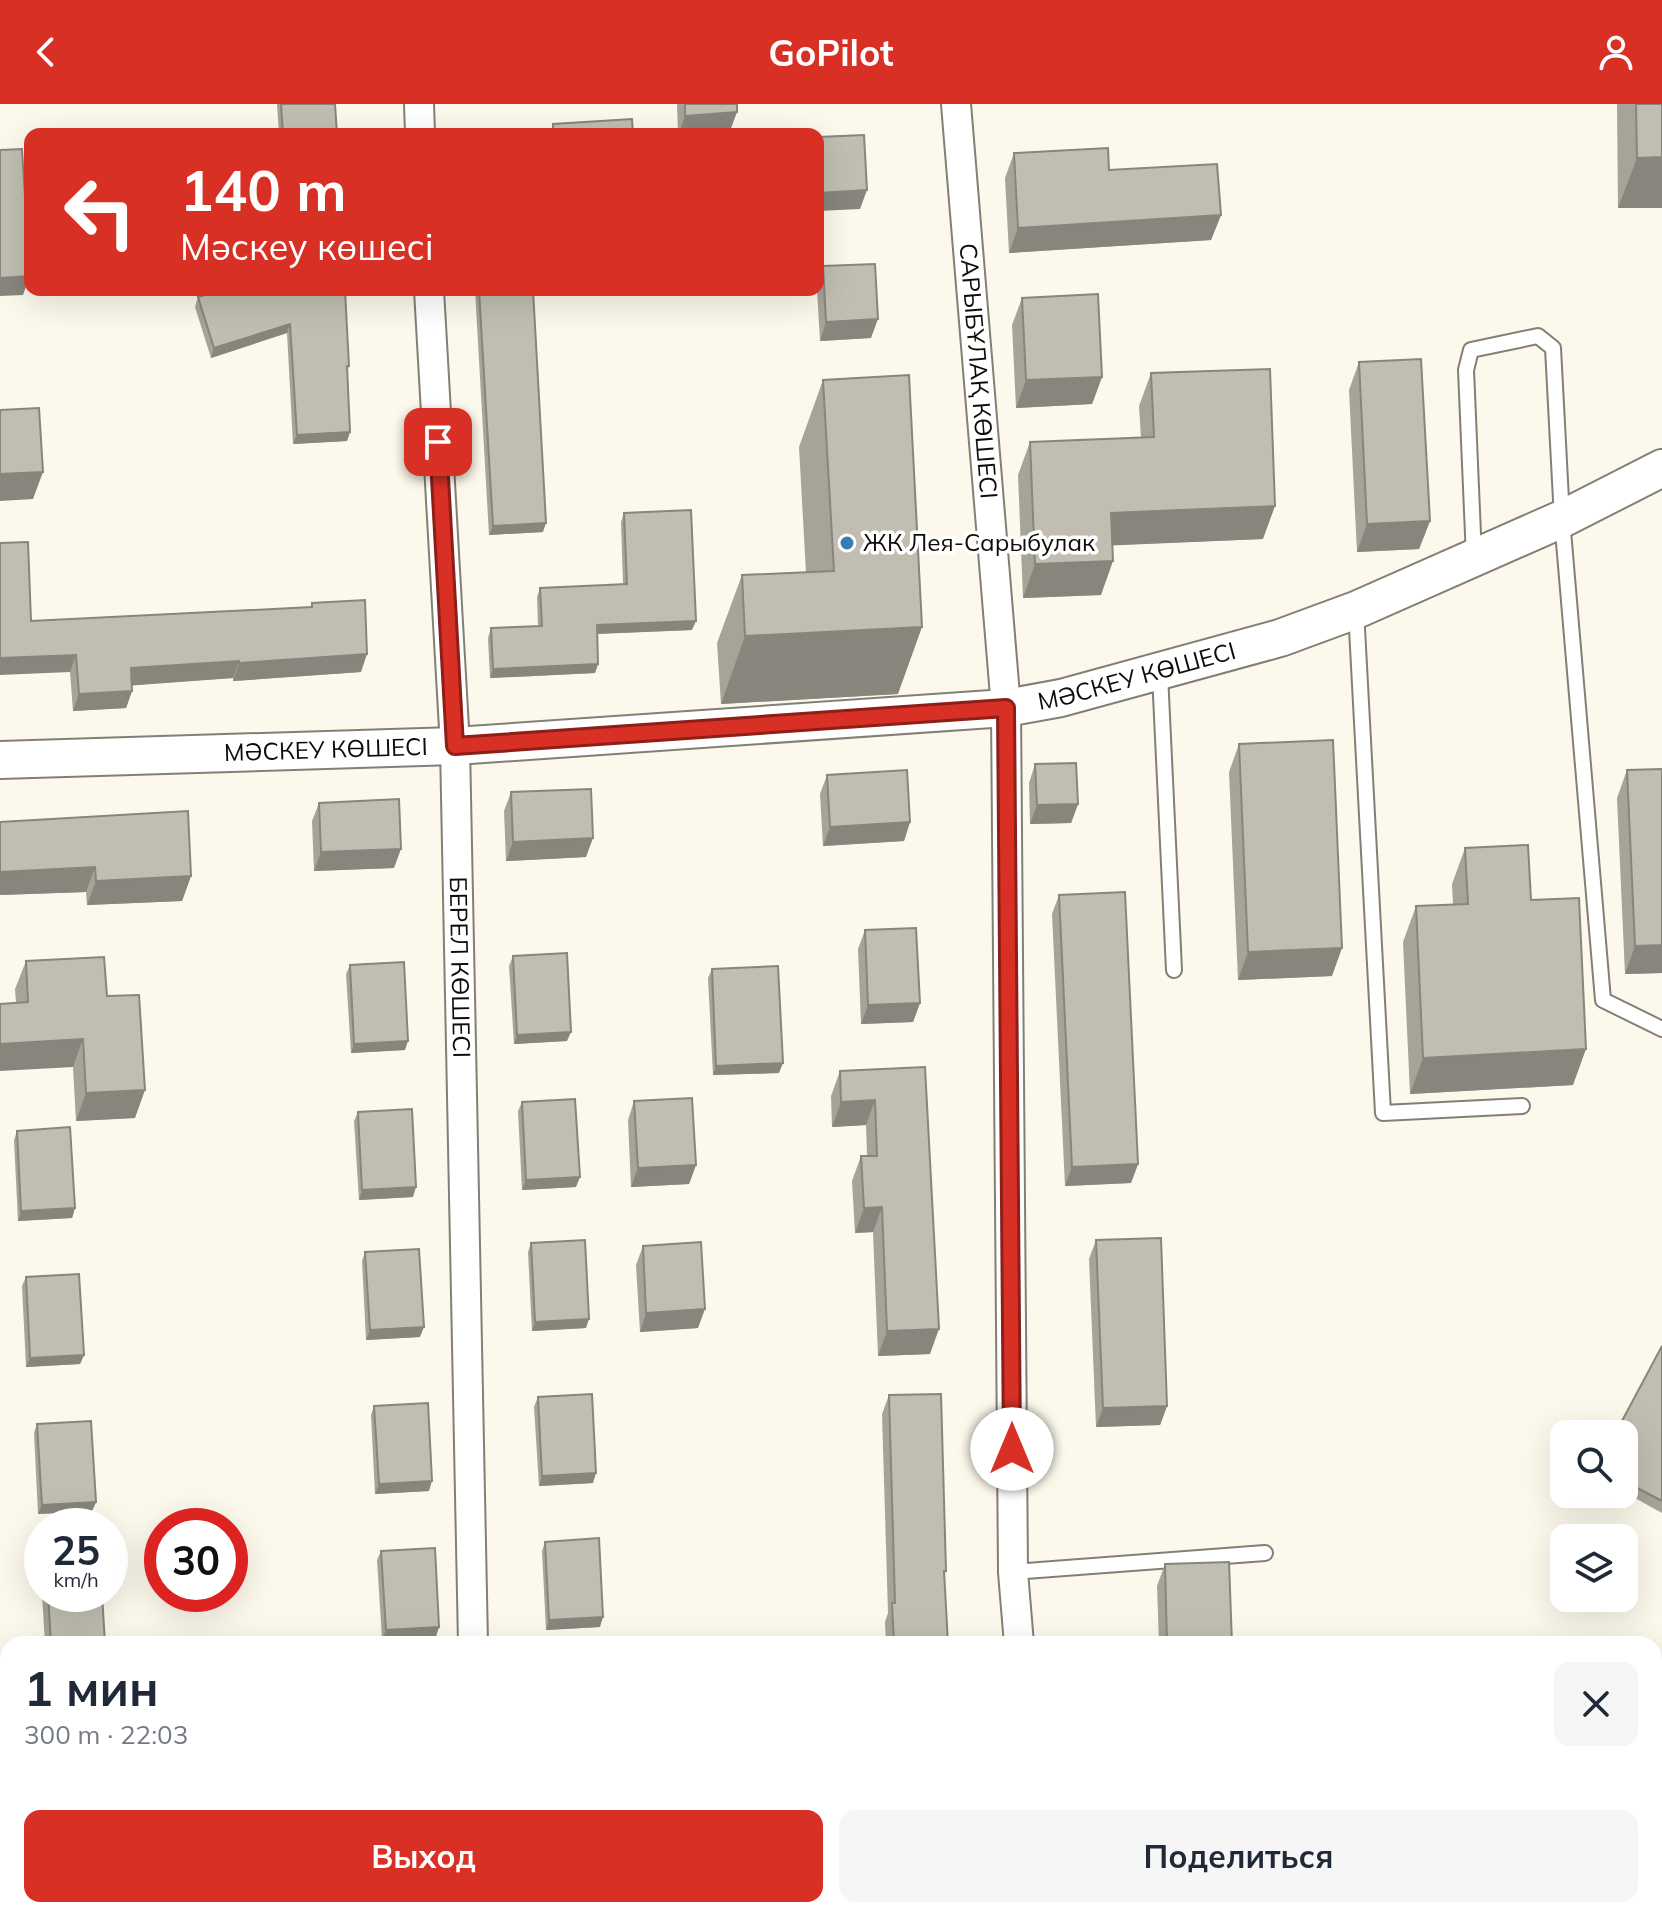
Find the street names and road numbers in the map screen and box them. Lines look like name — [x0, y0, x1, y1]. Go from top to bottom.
street label: САРЫБҰЛАҚ КӨШЕСІ — [954, 242, 1005, 500]
street label: МӘСКЕУ КӨШЕСІ — [1035, 635, 1239, 716]
street label: МӘСКЕУ КӨШЕСІ — [223, 731, 428, 767]
street label: БЕРЕЛ КӨШЕСІ — [444, 876, 477, 1058]

